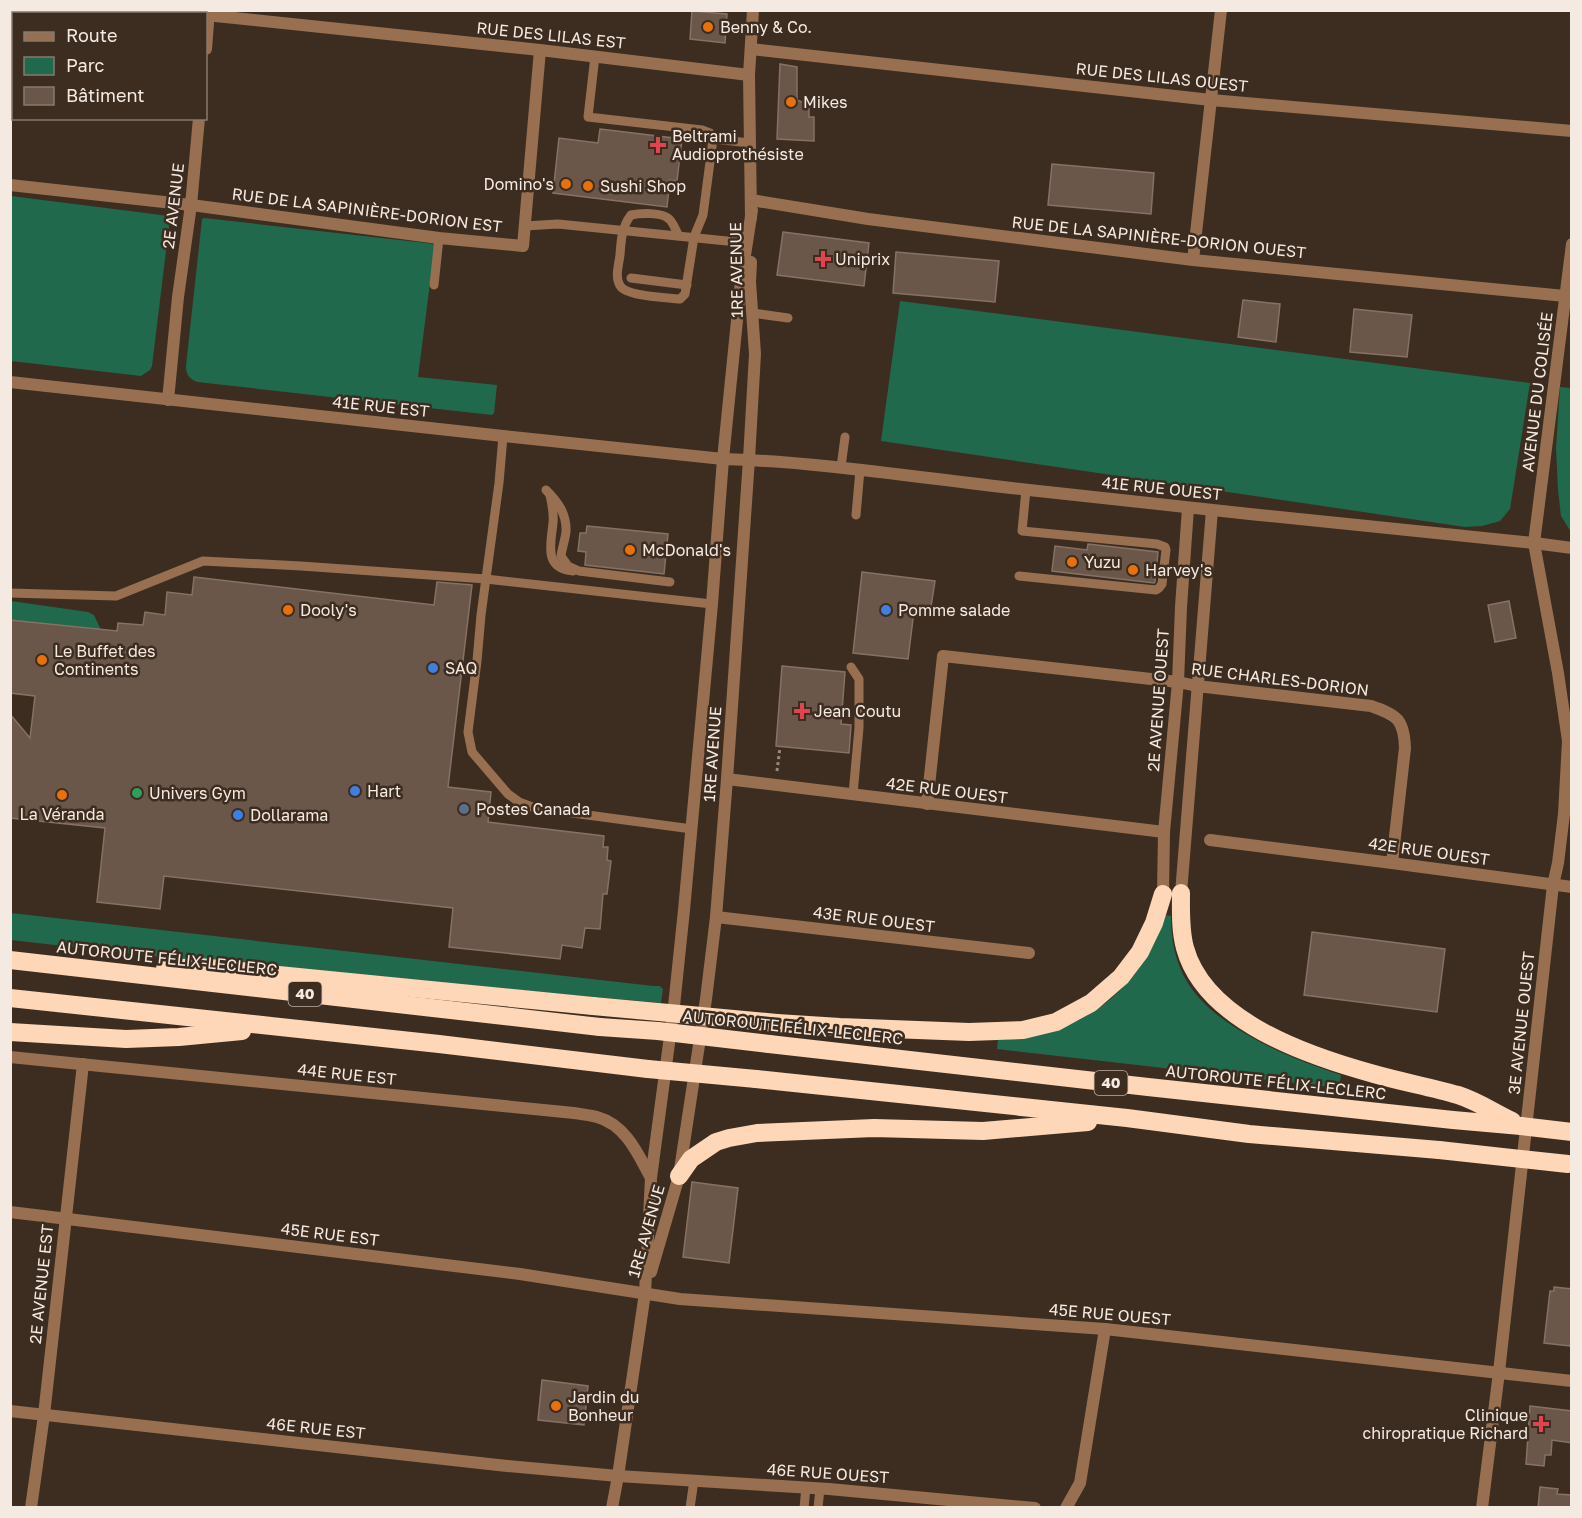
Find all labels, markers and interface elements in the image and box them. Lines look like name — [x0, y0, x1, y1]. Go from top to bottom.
legend — [12, 12, 207, 120]
street label: RUE DES LILAS EST — [476, 17, 627, 53]
place label: Benny & Co. — [720, 17, 812, 37]
marker: Benny & Co. — [701, 20, 715, 34]
text: Route — [66, 24, 117, 46]
text: Parc — [66, 54, 105, 76]
street label: RUE DES LILAS OUEST — [1075, 58, 1249, 96]
text: Bâtiment — [66, 84, 145, 106]
place label: Mikes — [803, 92, 848, 112]
marker: Mikes — [784, 95, 798, 109]
place label: Beltrami Audioprothésiste — [672, 126, 804, 164]
marker: Beltrami Audioprothésiste — [649, 136, 667, 154]
street label: 2E AVENUE — [158, 162, 188, 250]
place label: Domino's — [483, 174, 554, 194]
place label: Sushi Shop — [600, 176, 686, 196]
marker: Domino's — [559, 177, 573, 191]
marker: Sushi Shop — [581, 179, 595, 193]
street label: RUE DE LA SAPINIÈRE-DORION EST — [231, 183, 503, 237]
street label: RUE DE LA SAPINIÈRE-DORION OUEST — [1011, 212, 1307, 262]
street label: 1RE AVENUE — [725, 222, 747, 318]
place label: Uniprix — [835, 249, 890, 269]
marker: Uniprix — [816, 252, 830, 266]
street label: AVENUE DU COLISÉE — [1517, 311, 1557, 473]
street label: 41E RUE EST — [332, 391, 430, 421]
street label: 41E RUE OUEST — [1101, 472, 1223, 504]
place label: McDonald's — [642, 540, 731, 560]
marker: McDonald's — [623, 543, 637, 557]
place label: Yuzu — [1084, 552, 1121, 572]
marker: Yuzu — [1065, 555, 1079, 569]
place label: Harvey's — [1145, 560, 1212, 580]
marker: Harvey's — [1126, 563, 1140, 577]
place label: Dooly's — [300, 600, 357, 620]
place label: Pomme salade — [898, 600, 1010, 620]
marker: Dooly's — [281, 603, 295, 617]
marker: Pomme salade — [879, 603, 893, 617]
street label: 2E AVENUE OUEST — [1143, 628, 1173, 772]
place label: Le Buffet des Continents — [54, 641, 156, 679]
marker: Le Buffet des Continents — [35, 653, 49, 667]
place label: SAQ — [445, 658, 477, 678]
street label: RUE CHARLES-DORION — [1190, 658, 1370, 700]
marker: SAQ — [426, 661, 440, 675]
place label: Jean Coutu — [814, 701, 901, 721]
marker: Jean Coutu — [795, 704, 809, 718]
street label: 1RE AVENUE — [699, 706, 725, 802]
street label: 42E RUE OUEST — [885, 773, 1009, 807]
place label: Hart — [367, 781, 401, 801]
place label: Univers Gym — [149, 783, 246, 803]
marker: Hart — [348, 784, 362, 798]
marker: Univers Gym — [130, 786, 144, 800]
marker: La Véranda — [55, 788, 69, 802]
place label: Postes Canada — [476, 799, 590, 819]
marker: Postes Canada — [457, 802, 471, 816]
place label: La Véranda — [19, 804, 105, 824]
place label: Dollarama — [250, 805, 328, 825]
marker: Dollarama — [231, 808, 245, 822]
street label: 42E RUE OUEST — [1367, 833, 1491, 869]
street label: 43E RUE OUEST — [812, 902, 936, 936]
street label: AUTOROUTE FÉLIX-LECLERC — [56, 936, 278, 980]
street label: 3E AVENUE OUEST — [1504, 950, 1538, 1096]
road number: 40 — [288, 982, 322, 1006]
street label: AUTOROUTE FÉLIX-LECLERC — [682, 1005, 904, 1049]
street label: 44E RUE EST — [297, 1059, 397, 1089]
street label: AUTOROUTE FÉLIX-LECLERC — [1165, 1060, 1387, 1104]
road number: 40 — [1094, 1071, 1128, 1095]
street label: 1RE AVENUE — [623, 1182, 669, 1280]
street label: 45E RUE EST — [280, 1218, 380, 1250]
street label: 2E AVENUE EST — [25, 1223, 57, 1345]
street label: 45E RUE OUEST — [1048, 1299, 1172, 1329]
place label: Jardin du Bonheur — [568, 1387, 640, 1425]
marker: Jardin du Bonheur — [549, 1399, 563, 1413]
place label: Clinique chiropratique Richard — [1362, 1405, 1528, 1443]
street label: 46E RUE EST — [266, 1413, 366, 1443]
marker: Clinique chiropratique Richard — [1532, 1415, 1550, 1433]
street label: 46E RUE OUEST — [766, 1459, 890, 1487]

